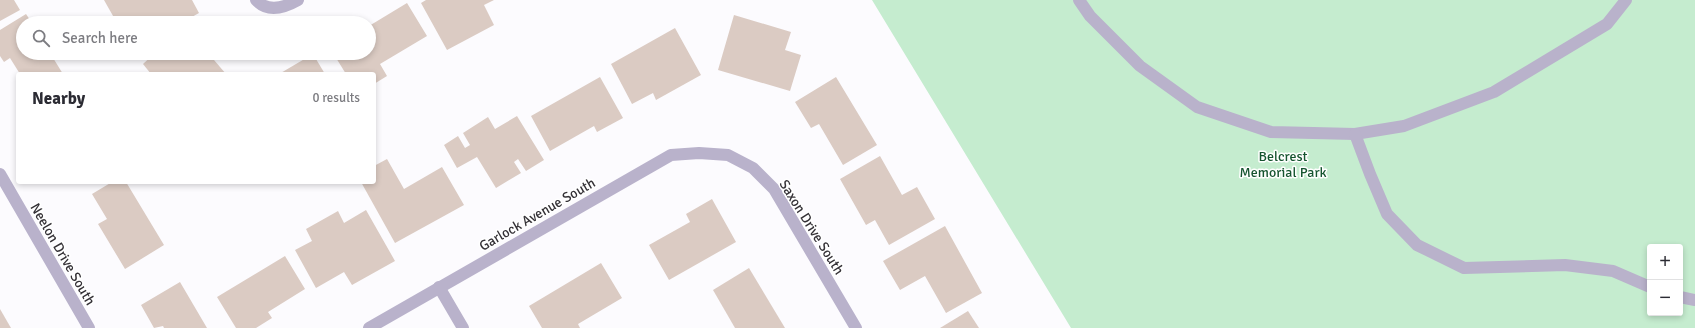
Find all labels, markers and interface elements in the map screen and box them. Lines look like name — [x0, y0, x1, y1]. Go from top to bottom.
search box — [16, 16, 376, 60]
icon: search — [30, 27, 52, 49]
text: Search here — [62, 29, 138, 47]
text: Nearby — [32, 88, 85, 109]
text: 0 results — [312, 90, 360, 106]
park label: Belcrest Memorial Park — [1239, 148, 1327, 181]
street label: Garlock Avenue South — [476, 174, 598, 255]
street label: Saxon Drive South — [776, 177, 848, 278]
street label: Neelon Drive South — [26, 200, 99, 308]
map controls — [1647, 244, 1683, 316]
button: + — [1647, 244, 1683, 280]
button: − — [1647, 280, 1683, 316]

